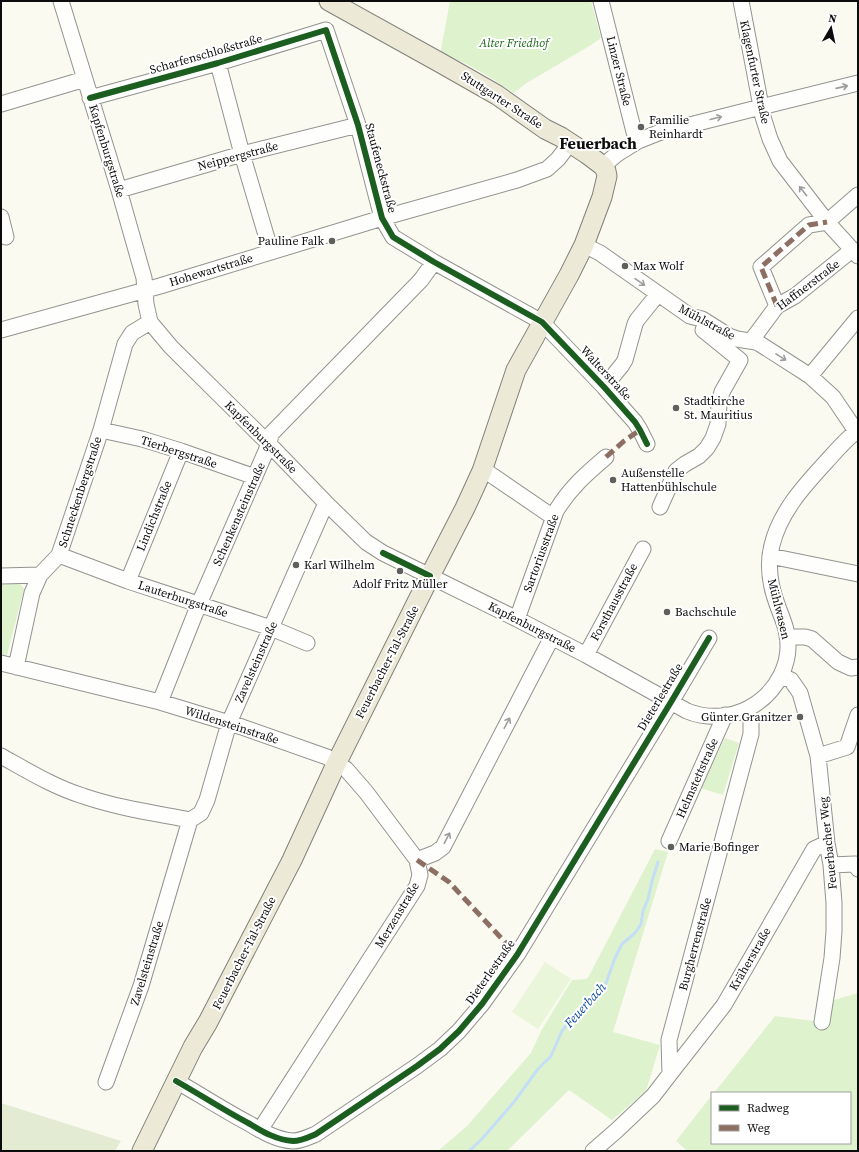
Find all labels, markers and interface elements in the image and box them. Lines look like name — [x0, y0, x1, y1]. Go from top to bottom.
north arrow — [811, 8, 851, 48]
text: N — [827, 11, 838, 27]
street label: Klagenfurter Straße — [736, 19, 774, 125]
street label: Scharfenschloßstraße — [148, 30, 264, 78]
street label: Linzer Straße — [603, 34, 635, 108]
park label: Alter Friedhof — [478, 35, 551, 51]
street label: Stuttgarter Straße — [458, 68, 546, 132]
one-way arrow — [835, 83, 848, 91]
street label: Kapfenburgstraße — [85, 102, 129, 200]
place label: Familie Reinhardt — [649, 112, 703, 142]
one-way arrow — [709, 114, 722, 122]
street label: Staufeneckstraße — [361, 121, 401, 215]
marker: Familie Reinhardt — [636, 122, 646, 132]
district label: Feuerbach — [559, 132, 637, 154]
street label: Neippergstraße — [196, 138, 280, 174]
one-way arrow — [799, 186, 808, 197]
place label: Pauline Falk — [258, 233, 324, 249]
marker: Pauline Falk — [327, 236, 337, 246]
street label: Hohewartstraße — [167, 250, 255, 290]
street label: Haffnerstraße — [773, 256, 843, 314]
place label: Max Wolf — [633, 258, 685, 274]
marker: Max Wolf — [620, 261, 630, 271]
one-way arrow — [634, 278, 645, 286]
street label: Mühlstraße — [676, 300, 738, 344]
street label: Walterstraße — [577, 342, 635, 404]
one-way arrow — [775, 353, 786, 361]
place label: Stadtkirche St. Mauritius — [684, 393, 752, 423]
street label: Kapfenburgstraße — [221, 397, 301, 477]
marker: Stadtkirche St. Mauritius — [671, 403, 681, 413]
street label: Tierbergstraße — [139, 432, 219, 472]
street label: Schneckenbergstraße — [55, 435, 105, 549]
street label: Schenkensteinstraße — [209, 460, 269, 568]
place label: Außenstelle Hattenbühlschule — [621, 465, 717, 495]
marker: Außenstelle Hattenbühlschule — [608, 475, 618, 485]
street label: Lindichstraße — [133, 478, 175, 554]
street label: Sartoriusstraße — [519, 512, 563, 594]
place label: Karl Wilhelm — [304, 557, 375, 573]
marker: Karl Wilhelm — [291, 560, 301, 570]
street label: Forsthausstraße — [587, 560, 641, 644]
marker: Adolf Fritz Müller — [395, 566, 405, 576]
place label: Adolf Fritz Müller — [352, 576, 448, 592]
street label: Lauterburgstraße — [136, 577, 230, 621]
street label: Mühlwasen — [764, 577, 794, 641]
street label: Kapfenburgstraße — [485, 598, 579, 656]
street label: Feuerbacher-Tal-Straße — [352, 603, 422, 721]
place label: Bachschule — [675, 604, 736, 620]
marker: Bachschule — [662, 607, 672, 617]
street label: Zavelsteinstraße — [231, 619, 281, 705]
street label: Dieterlestraße — [634, 660, 686, 734]
street label: Wildensteinstraße — [183, 702, 281, 748]
place label: Günter Granitzer — [701, 709, 792, 725]
marker: Günter Granitzer — [795, 712, 805, 722]
one-way arrow — [504, 717, 512, 729]
street label: Helmstettstraße — [672, 735, 722, 821]
street label: Feuerbacher Weg — [815, 796, 841, 890]
one-way arrow — [444, 832, 451, 844]
place label: Marie Bofinger — [679, 839, 759, 855]
marker: Marie Bofinger — [666, 842, 676, 852]
street label: Merzenstraße — [371, 879, 423, 951]
street label: Feuerbacher-Tal-Straße — [209, 894, 279, 1012]
street label: Burgherrenstraße — [675, 896, 715, 992]
street label: Zavelsteinstraße — [127, 919, 167, 1007]
street label: Kräherstraße — [725, 924, 775, 994]
street label: Dieterlestraße — [462, 936, 518, 1008]
water label: Feuerbach — [560, 979, 610, 1032]
legend — [711, 1092, 851, 1144]
text: Radweg — [747, 1100, 789, 1116]
text: Weg — [747, 1120, 770, 1136]

